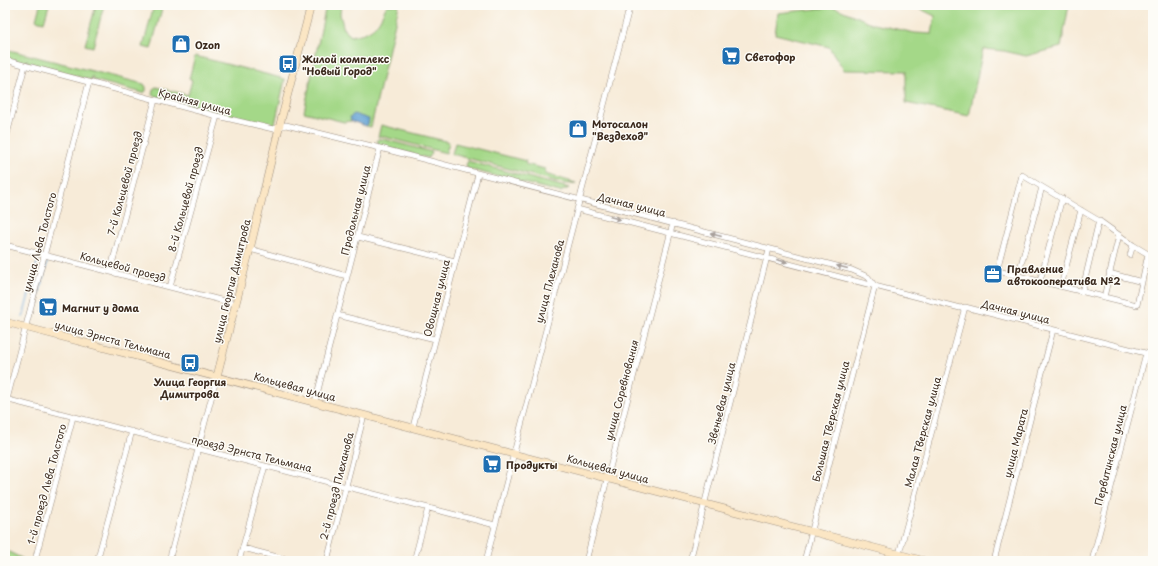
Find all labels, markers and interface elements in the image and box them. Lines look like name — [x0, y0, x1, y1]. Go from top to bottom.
shop icon: Ozon — [170, 33, 192, 55]
place label: Ozon — [195, 37, 220, 52]
supermarket icon: Светофор — [720, 45, 742, 67]
place label: Светофор — [745, 49, 796, 64]
place label: Жилой комплекс "Новый Город" — [301, 51, 390, 78]
bus stop icon: Жилой комплекс "Новый Город" — [277, 53, 299, 75]
street label: Крайняя улица — [157, 84, 234, 118]
place label: Мотосалон "Вездеход" — [592, 116, 649, 143]
shop icon: Мотосалон "Вездеход" — [567, 118, 589, 140]
street label: 7-й Кольцевой проезд — [103, 129, 145, 237]
street label: 8-й Кольцевой проезд — [164, 145, 206, 253]
street label: Продольная улица — [337, 163, 374, 257]
street label: Дачная улица — [595, 188, 668, 220]
street label: улица Льва Толстого — [18, 190, 60, 293]
one-way arrow — [609, 216, 621, 222]
street label: улица Георгия Димитрова — [208, 217, 254, 345]
one-way arrow — [709, 232, 721, 238]
street label: улица Плеханова — [531, 237, 568, 324]
street label: Кольцевой проезд — [78, 247, 168, 285]
street label: Овощная улица — [419, 257, 453, 338]
one-way arrow — [775, 259, 788, 265]
place label: Правление автокооператива №2 — [1007, 261, 1120, 288]
office icon: Правление автокооператива №2 — [982, 263, 1004, 285]
one-way arrow — [835, 264, 848, 270]
street label: Дачная улица — [979, 295, 1052, 327]
supermarket icon: Магнит у дома — [37, 296, 59, 318]
place label: Магнит у дома — [62, 300, 139, 316]
street label: улица Эрнста Тельмана — [53, 316, 173, 362]
street label: улица Соревнования — [600, 338, 642, 442]
bus stop icon: Улица Георгия Димитрова — [179, 352, 201, 374]
street label: Большая Тверская улица — [808, 358, 852, 483]
street label: Звеньевая улица — [704, 360, 739, 445]
street label: Кольцевая улица — [252, 368, 338, 404]
place label: Улица Георгия Димитрова — [153, 374, 227, 401]
street label: Малая Тверская улица — [900, 374, 944, 489]
street label: Первитинская улица — [1090, 402, 1130, 507]
street label: улица Марата — [999, 406, 1031, 479]
street label: 1-й проезд Льва Толстого — [23, 422, 69, 546]
street label: 2-й проезд Плеханова — [315, 430, 357, 542]
street label: проезд Эрнста Тельмана — [190, 431, 314, 475]
street label: Кольцевая улица — [565, 450, 651, 486]
supermarket icon: Продукты — [481, 453, 503, 475]
place label: Продукты — [506, 457, 558, 472]

